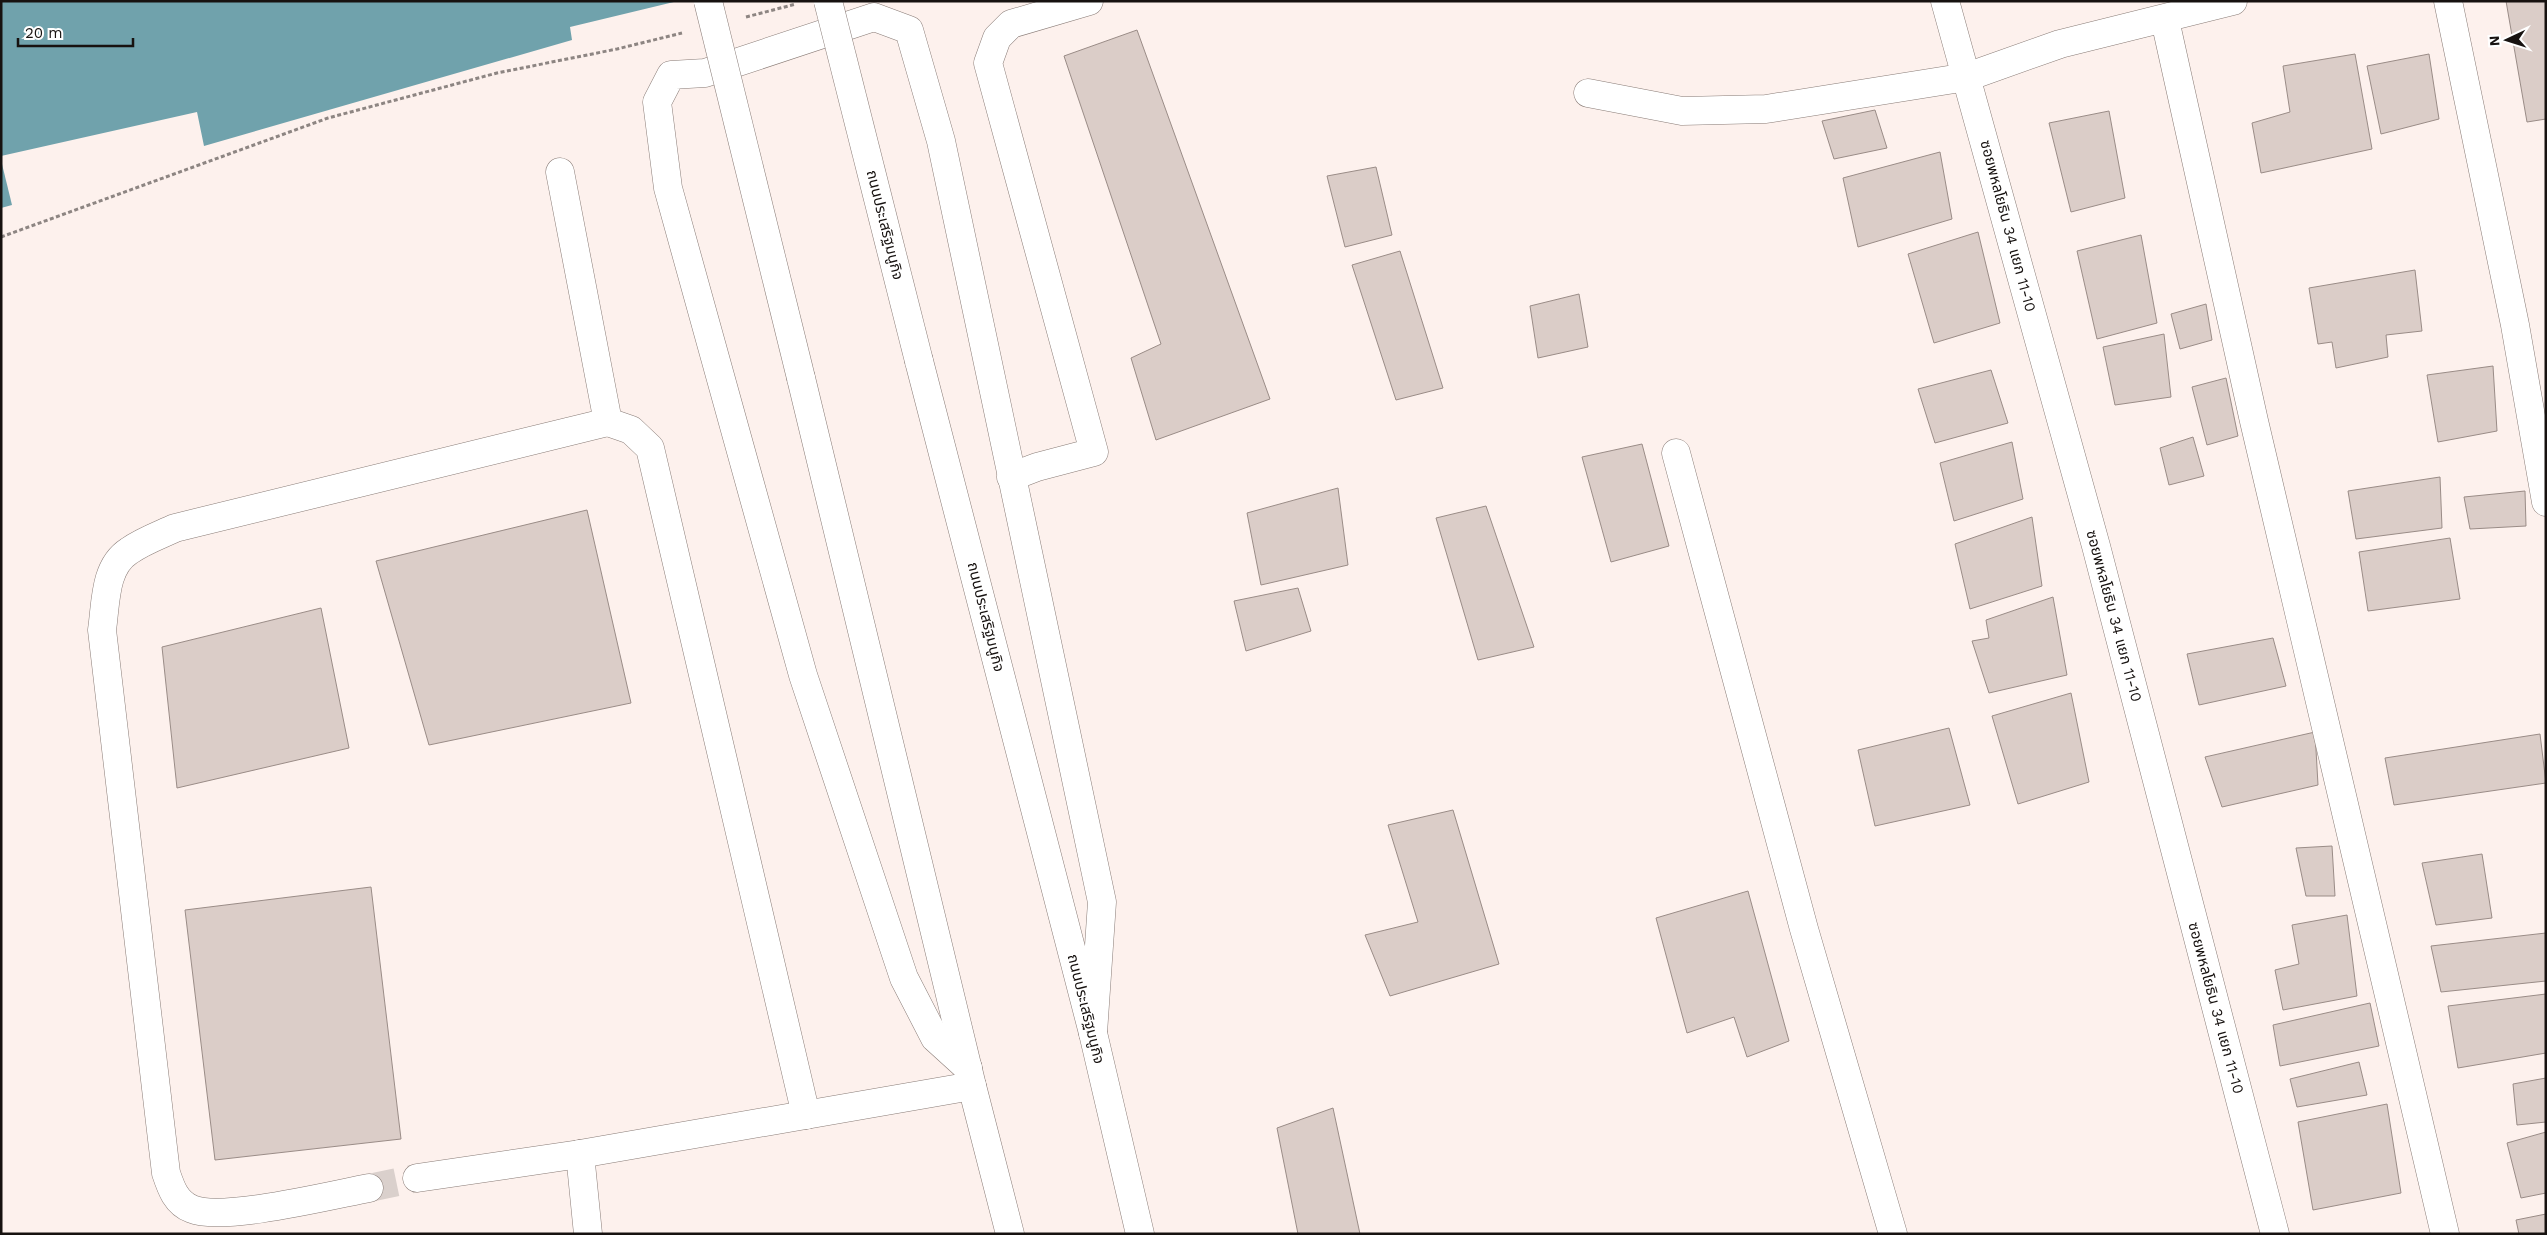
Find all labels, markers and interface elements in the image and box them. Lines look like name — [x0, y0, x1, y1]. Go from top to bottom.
scale bar — [18, 15, 132, 47]
north arrow — [2482, 15, 2532, 65]
text: 20 m — [25, 24, 63, 42]
text: N — [2486, 35, 2502, 47]
street label: ซอยพหลโยธิน 34 แยก 11-10 — [1976, 138, 2040, 314]
street label: ถนนประเสริฐมนูกิจ — [863, 168, 907, 282]
street label: ซอยพหลโยธิน 34 แยก 11-10 — [2082, 528, 2146, 704]
street label: ถนนประเสริฐมนูกิจ — [964, 560, 1008, 674]
street label: ซอยพหลโยธิน 34 แยก 11-10 — [2184, 920, 2248, 1096]
street label: ถนนประเสริฐมนูกิจ — [1064, 952, 1108, 1066]

